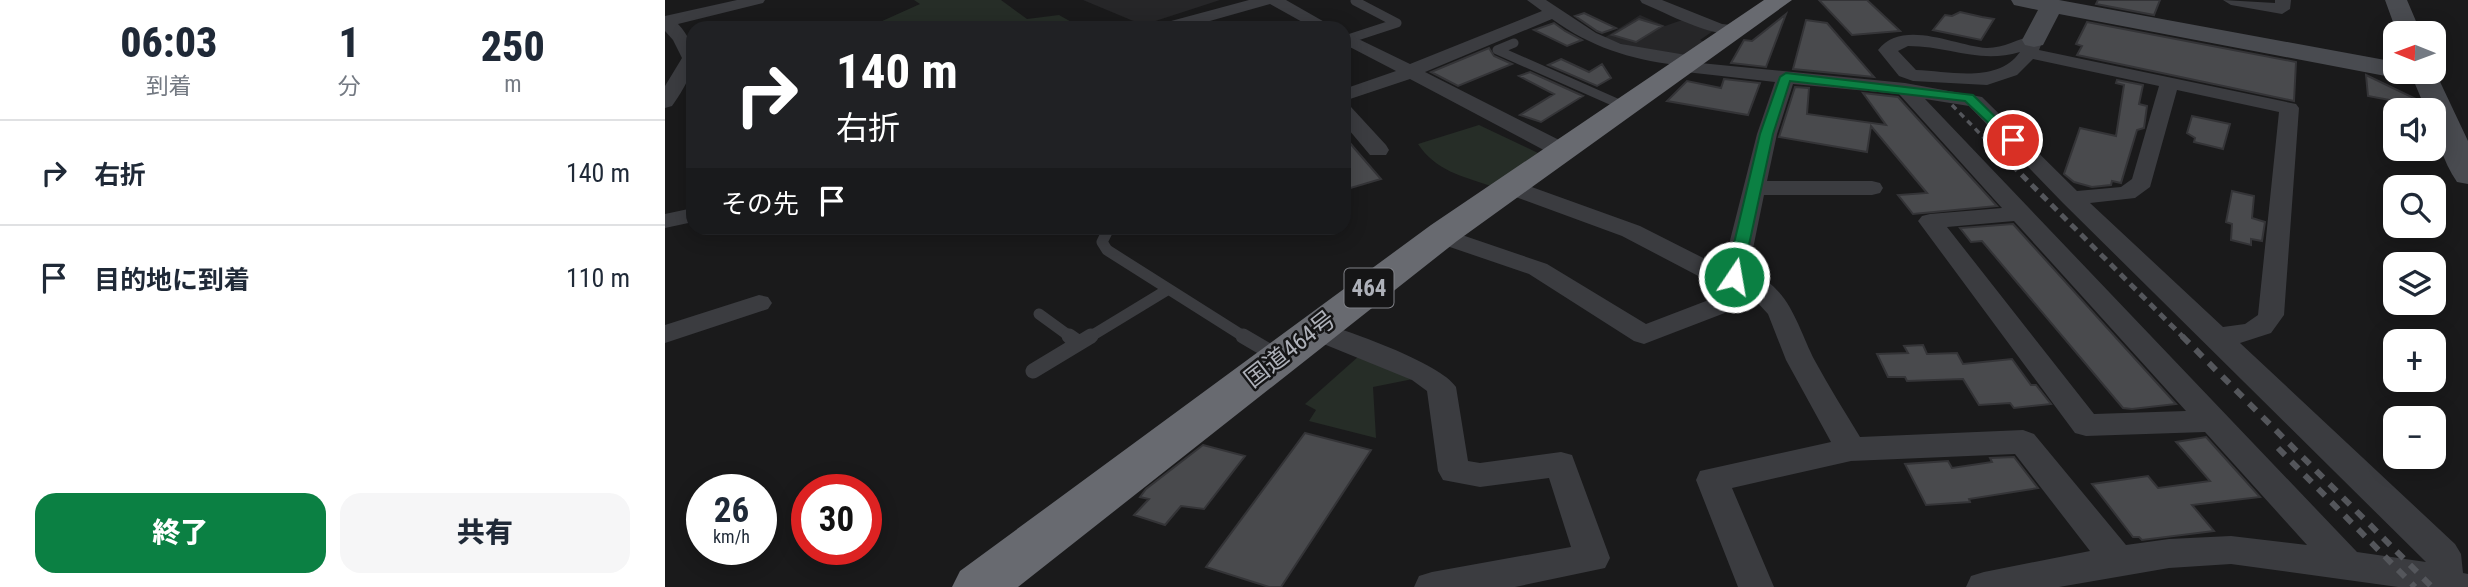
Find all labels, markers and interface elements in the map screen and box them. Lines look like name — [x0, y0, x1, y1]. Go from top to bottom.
text: 06:03 — [120, 18, 217, 67]
text: 1 — [338, 18, 360, 67]
north arrow — [2383, 21, 2447, 84]
map controls — [2383, 21, 2446, 469]
text: 250 — [481, 22, 545, 71]
text: 140 m — [836, 43, 958, 100]
icon: right — [721, 49, 812, 140]
text: m — [504, 71, 521, 98]
text: 到着 — [146, 73, 192, 100]
text: 分 — [338, 73, 361, 100]
button: sound — [2383, 98, 2446, 161]
text: 右折 — [836, 109, 900, 147]
pin — [1983, 110, 2043, 170]
icon: arrive — [1994, 121, 2032, 159]
icon: right — [35, 154, 73, 192]
text: 140 m — [566, 158, 630, 188]
text: 右折 — [94, 160, 146, 190]
button: search — [2383, 175, 2446, 238]
icon: arrive — [813, 182, 851, 220]
text: その先 — [721, 189, 799, 219]
position arrow — [1697, 240, 1771, 314]
button: layers — [2383, 252, 2446, 315]
icon: arrive — [35, 259, 73, 297]
text: 110 m — [566, 263, 630, 293]
text: 目的地に到着 — [94, 265, 250, 295]
road number: 464 — [1345, 268, 1393, 308]
street label: 国道464号 — [1239, 305, 1341, 393]
button: + — [2383, 329, 2446, 392]
button: − — [2383, 406, 2446, 469]
speed limit sign: 30 — [791, 474, 882, 565]
text: 26 — [714, 490, 749, 531]
button: 終了 — [35, 493, 326, 573]
button: 共有 — [340, 493, 630, 573]
text: km/h — [713, 526, 750, 547]

